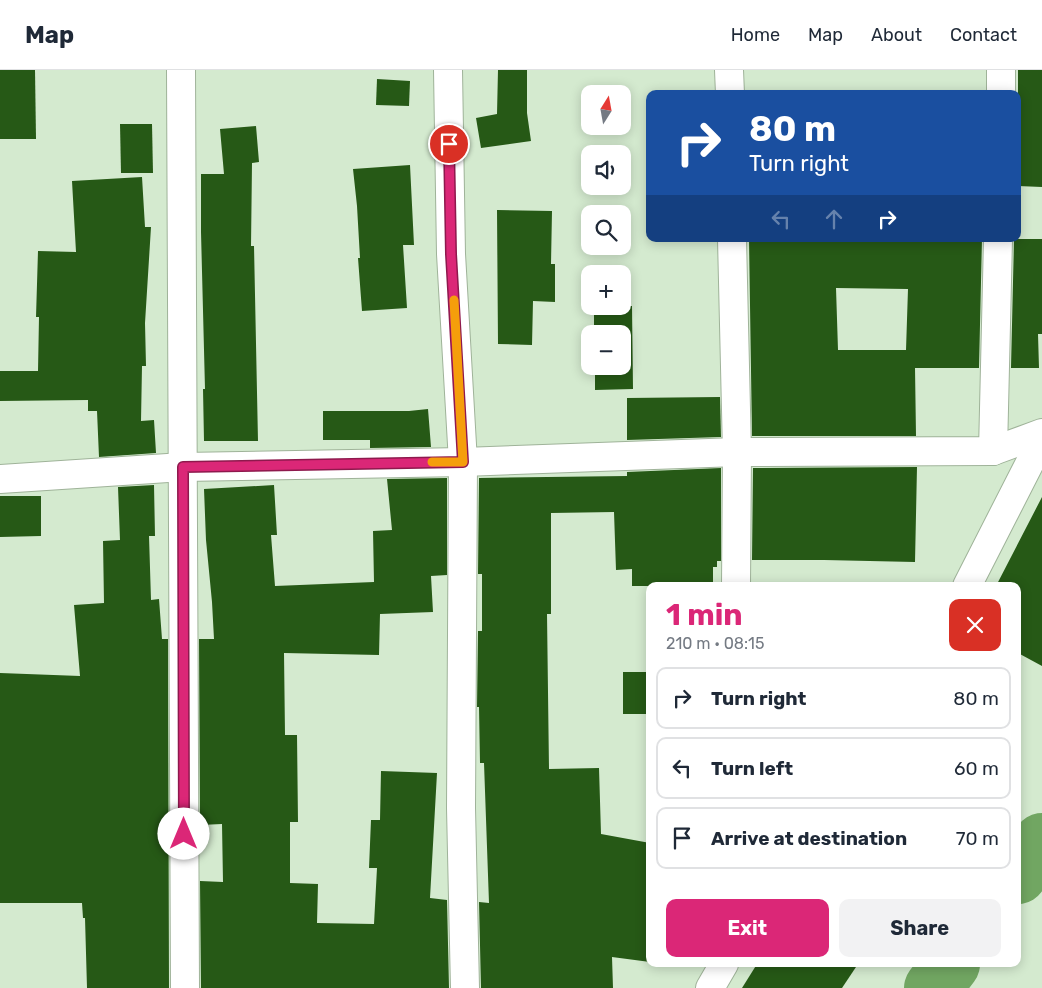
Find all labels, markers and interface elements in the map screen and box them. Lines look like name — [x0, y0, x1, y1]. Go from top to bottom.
text: Map — [25, 21, 74, 49]
text: Home — [731, 24, 780, 46]
text: Map — [808, 24, 843, 46]
text: About — [871, 24, 922, 46]
text: Contact — [950, 24, 1017, 46]
north arrow — [581, 85, 631, 135]
map controls — [581, 85, 631, 375]
text: 80 m — [749, 108, 836, 150]
icon: right — [666, 110, 731, 175]
pin — [428, 123, 470, 165]
icon: arrive — [435, 130, 463, 158]
button: sound — [581, 145, 631, 195]
text: Turn right — [749, 150, 849, 177]
button: search — [581, 205, 631, 255]
icon: left — [767, 205, 795, 233]
icon: ahead — [820, 205, 848, 233]
icon: right — [873, 205, 901, 233]
button: + — [581, 265, 631, 315]
button: − — [581, 325, 631, 375]
text: 1 min — [666, 597, 743, 633]
button: close — [949, 599, 1001, 651]
text: 210 m · 08:15 — [666, 634, 764, 653]
icon: right — [668, 684, 696, 712]
text: Turn right — [711, 687, 806, 710]
text: 80 m — [953, 687, 999, 710]
icon: left — [668, 754, 696, 782]
text: Turn left — [711, 757, 793, 780]
text: 60 m — [954, 757, 999, 780]
position arrow — [157, 807, 209, 859]
icon: arrive — [668, 824, 696, 852]
text: Arrive at destination — [711, 827, 907, 850]
text: 70 m — [956, 827, 999, 850]
button: Exit — [666, 899, 829, 957]
button: Share — [839, 899, 1001, 957]

